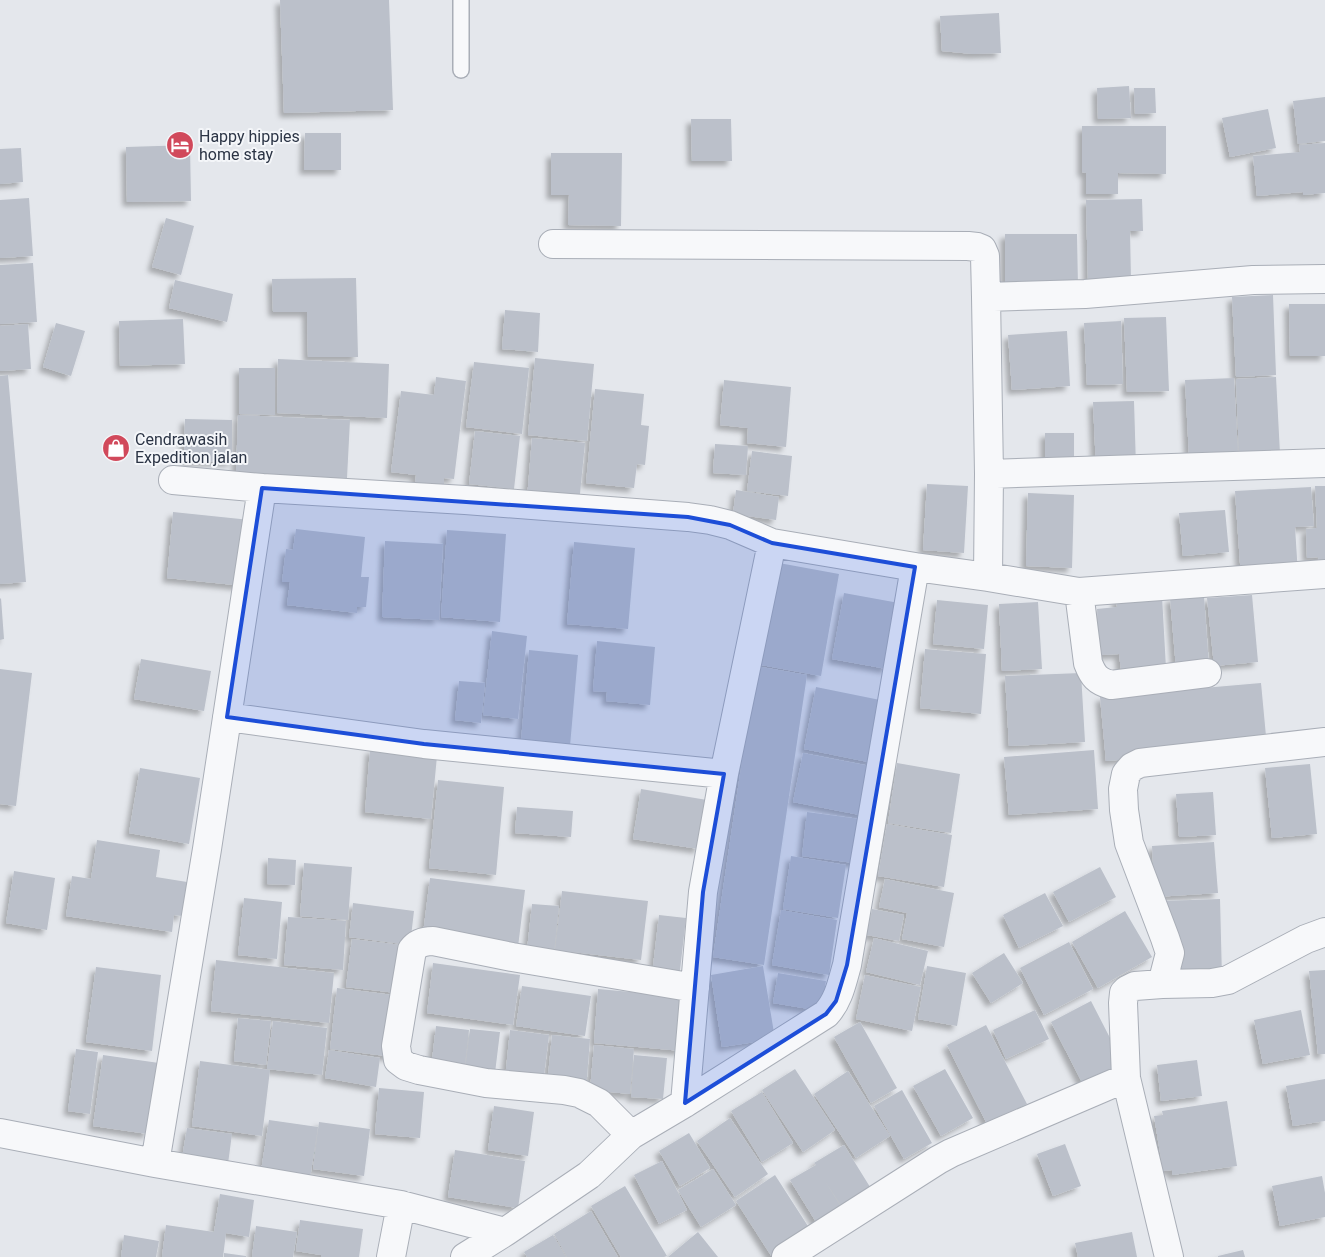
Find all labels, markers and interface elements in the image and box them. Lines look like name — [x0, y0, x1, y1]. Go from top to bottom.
place label: Happy hippies home stay — [199, 127, 300, 164]
hotel icon: Happy hippies home stay — [165, 130, 195, 160]
place label: Cendrawasih Expedition jalan — [135, 430, 247, 467]
shop icon: Cendrawasih Expedition jalan — [101, 433, 131, 463]

